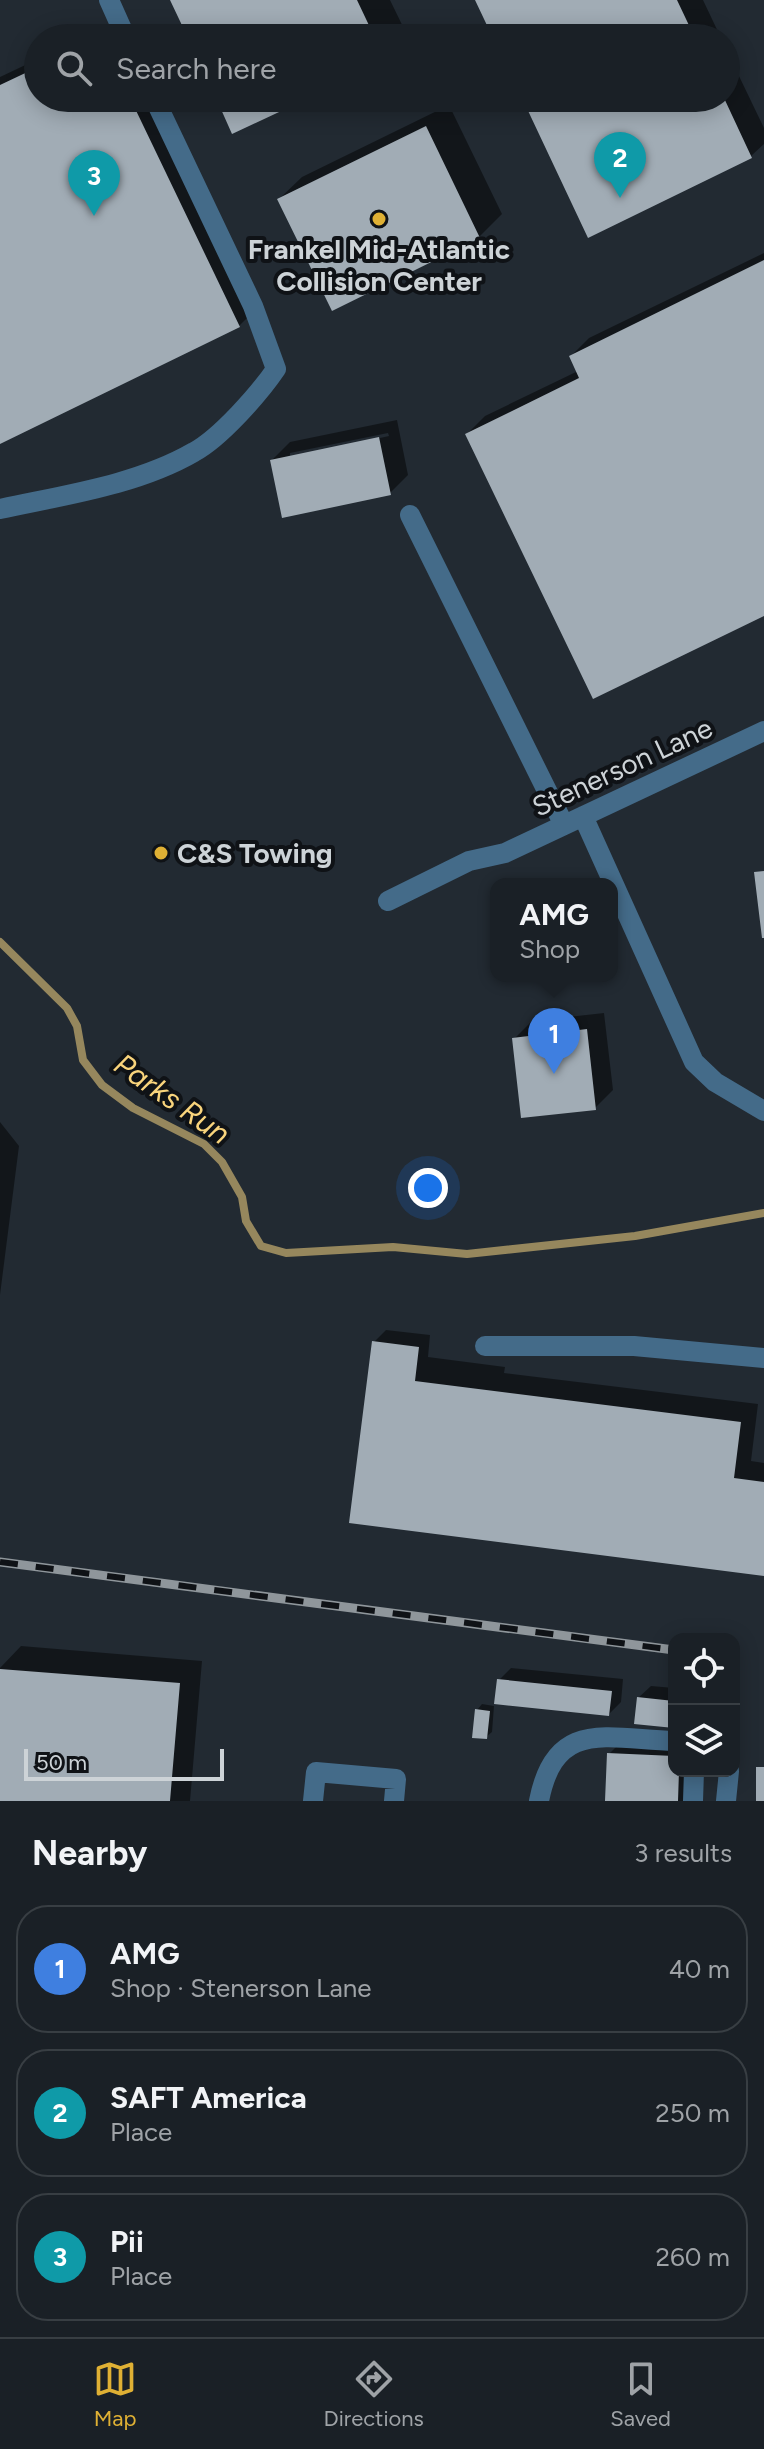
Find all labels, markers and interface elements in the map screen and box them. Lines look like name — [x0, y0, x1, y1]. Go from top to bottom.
search box — [24, 24, 740, 112]
icon: search — [52, 46, 96, 90]
text: Search here — [116, 50, 276, 87]
pin: 2 — [594, 132, 646, 198]
pin: 3 — [68, 150, 120, 216]
marker: Frankel Mid-Atlantic Collision Center — [370, 210, 388, 228]
place label: Frankel Mid-Atlantic Collision Center — [248, 232, 510, 298]
street label: Stenerson Lane — [526, 710, 718, 824]
place label: C&S Towing — [177, 836, 333, 870]
marker: C&S Towing — [152, 844, 170, 862]
popup — [490, 878, 618, 982]
text: AMG — [519, 896, 589, 933]
text: Shop — [519, 933, 580, 965]
pin: 1 — [528, 1008, 580, 1074]
water label: Parks Run — [107, 1045, 237, 1152]
your location — [408, 1168, 448, 1208]
map controls — [668, 1633, 740, 1777]
button: locate — [668, 1633, 740, 1705]
button: layers — [668, 1705, 740, 1777]
scale bar — [24, 1745, 224, 1781]
text: 50 m — [36, 1749, 87, 1776]
text: Nearby — [32, 1833, 147, 1874]
text: 3 results — [634, 1837, 732, 1869]
text: AMG — [110, 1935, 179, 1972]
text: 1 — [55, 1953, 65, 1985]
text: 40 m — [669, 1953, 730, 1985]
text: Shop · Stenerson Lane — [110, 1972, 371, 2004]
text: SAFT America — [110, 2079, 307, 2116]
text: 2 — [52, 2097, 68, 2129]
text: 250 m — [655, 2097, 730, 2129]
text: Place — [110, 2116, 172, 2148]
text: Pii — [110, 2223, 144, 2260]
text: 3 — [53, 2241, 67, 2273]
text: 260 m — [656, 2241, 730, 2273]
text: Place — [110, 2260, 172, 2292]
tab: Map — [93, 2357, 137, 2432]
tab: Directions — [324, 2357, 424, 2432]
tab: Saved — [610, 2357, 671, 2432]

